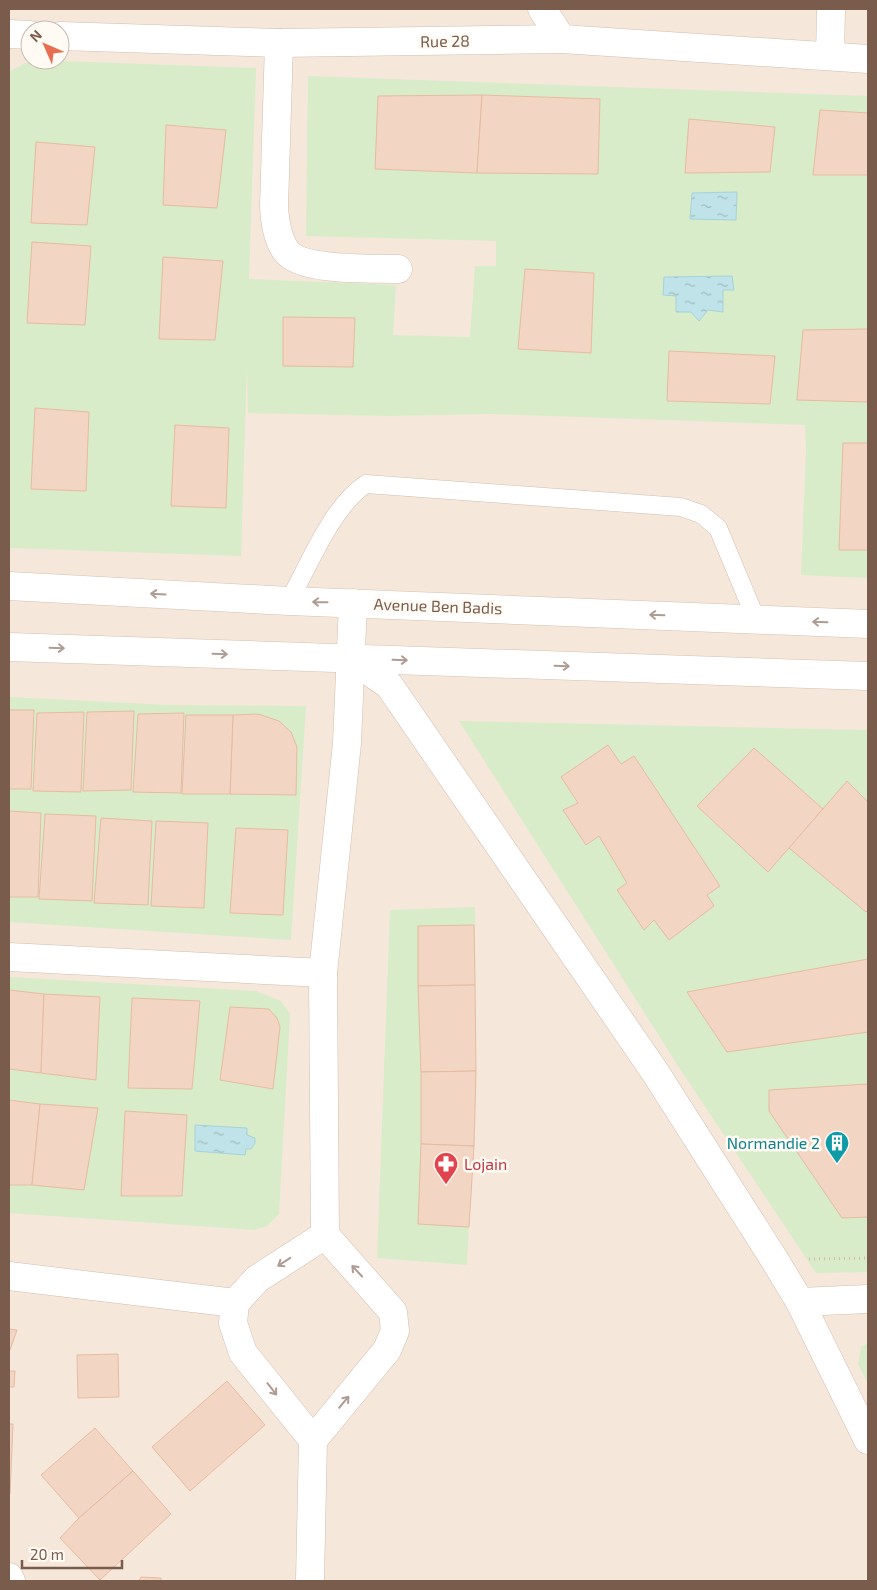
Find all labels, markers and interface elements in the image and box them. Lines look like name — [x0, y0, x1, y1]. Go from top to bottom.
north arrow — [20, 20, 70, 70]
text: N — [26, 26, 45, 45]
street label: Rue 28 — [420, 31, 470, 50]
one-way arrow — [150, 589, 166, 598]
street label: Avenue Ben Badis — [373, 594, 503, 617]
one-way arrow — [312, 597, 328, 607]
one-way arrow — [649, 610, 666, 620]
one-way arrow — [812, 617, 828, 626]
one-way arrow — [49, 644, 65, 653]
one-way arrow — [212, 649, 228, 659]
one-way arrow — [392, 656, 408, 665]
one-way arrow — [554, 661, 570, 671]
building icon: Normandie 2 — [824, 1130, 850, 1164]
place label: Normandie 2 — [727, 1133, 820, 1152]
pharmacy icon: Lojain — [433, 1151, 459, 1185]
place label: Lojain — [464, 1154, 507, 1174]
one-way arrow — [278, 1258, 292, 1268]
one-way arrow — [351, 1264, 363, 1277]
one-way arrow — [267, 1382, 278, 1395]
one-way arrow — [338, 1396, 349, 1409]
scale bar — [22, 1538, 122, 1570]
text: 20 m — [30, 1545, 64, 1563]

